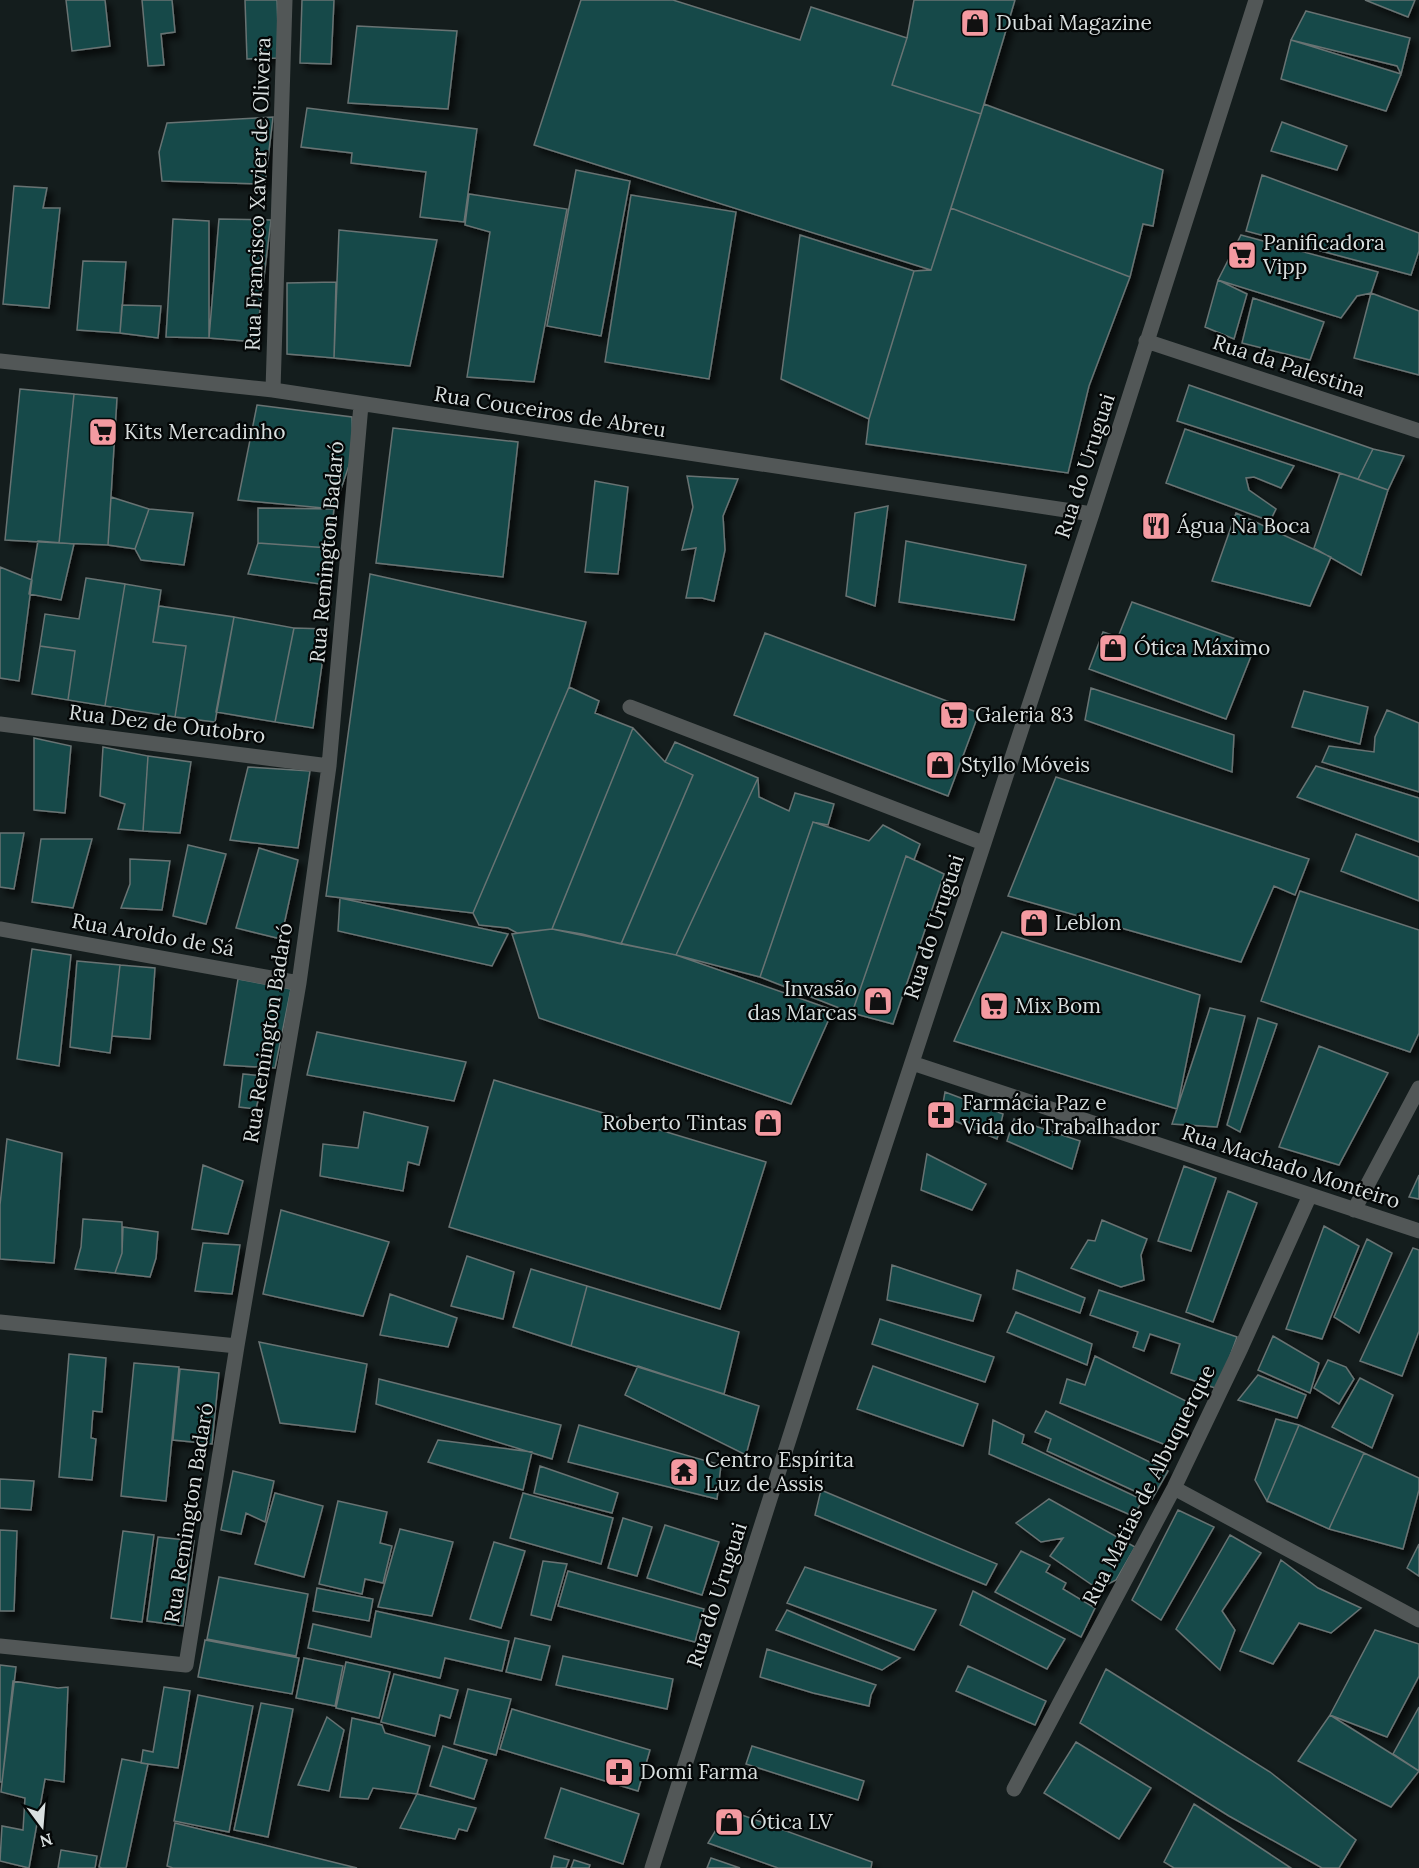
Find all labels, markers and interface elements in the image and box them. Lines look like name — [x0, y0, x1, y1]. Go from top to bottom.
shop icon: Dubai Magazine — [959, 7, 991, 39]
place label: Dubai Magazine — [996, 9, 1152, 36]
street label: Rua Francisco Xavier de Oliveira — [239, 36, 276, 351]
place label: Panificadora Vipp — [1262, 229, 1385, 280]
supermarket icon: Panificadora Vipp — [1226, 239, 1258, 271]
street label: Rua da Palestina — [1209, 328, 1369, 403]
street label: Rua Couceiros de Abreu — [432, 380, 668, 443]
street label: Rua do Uruguai — [1048, 390, 1121, 542]
supermarket icon: Kits Mercadinho — [87, 416, 119, 448]
place label: Kits Mercadinho — [124, 418, 285, 445]
street label: Rua Remington Badaró — [303, 440, 350, 664]
restaurant icon: Água Na Boca — [1140, 510, 1172, 542]
place label: Água Na Boca — [1176, 512, 1310, 539]
shop icon: Ótica Máximo — [1097, 632, 1129, 664]
place label: Ótica Máximo — [1134, 634, 1270, 661]
street label: Rua Dez de Outobro — [67, 698, 267, 749]
supermarket icon: Galeria 83 — [938, 699, 970, 731]
place label: Galeria 83 — [975, 701, 1074, 728]
shop icon: Styllo Móveis — [924, 749, 956, 781]
place label: Styllo Móveis — [961, 751, 1090, 778]
street label: Rua do Uruguai — [897, 851, 970, 1003]
street label: Rua Aroldo de Sá — [70, 907, 237, 962]
shop icon: Leblon — [1018, 907, 1050, 939]
place label: Leblon — [1055, 909, 1122, 936]
street label: Rua Remington Badaró — [237, 921, 298, 1145]
place label: Invasão das Marcas — [748, 975, 857, 1026]
shop icon: Invasão das Marcas — [862, 985, 894, 1017]
supermarket icon: Mix Bom — [978, 990, 1010, 1022]
place label: Mix Bom — [1015, 992, 1101, 1019]
place label: Farmácia Paz e Vida do Trabalhador — [961, 1089, 1160, 1140]
pharmacy icon: Farmácia Paz e Vida do Trabalhador — [925, 1099, 957, 1131]
shop icon: Roberto Tintas — [752, 1107, 784, 1139]
place label: Roberto Tintas — [602, 1109, 747, 1136]
street label: Rua Machado Monteiro — [1179, 1118, 1404, 1215]
street label: Rua Matias de Albuquerque — [1076, 1360, 1221, 1610]
street label: Rua Remington Badaró — [158, 1401, 219, 1625]
place label: Centro Espírita Luz de Assis — [705, 1446, 854, 1497]
temple icon: Centro Espírita Luz de Assis — [668, 1456, 700, 1488]
street label: Rua do Uruguai — [680, 1519, 753, 1671]
pharmacy icon: Domi Farma — [603, 1756, 635, 1788]
place label: Domi Farma — [640, 1758, 758, 1785]
north arrow — [12, 1796, 72, 1856]
shop icon: Ótica LV — [713, 1806, 745, 1838]
place label: Ótica LV — [750, 1808, 834, 1835]
text: N — [37, 1829, 55, 1852]

